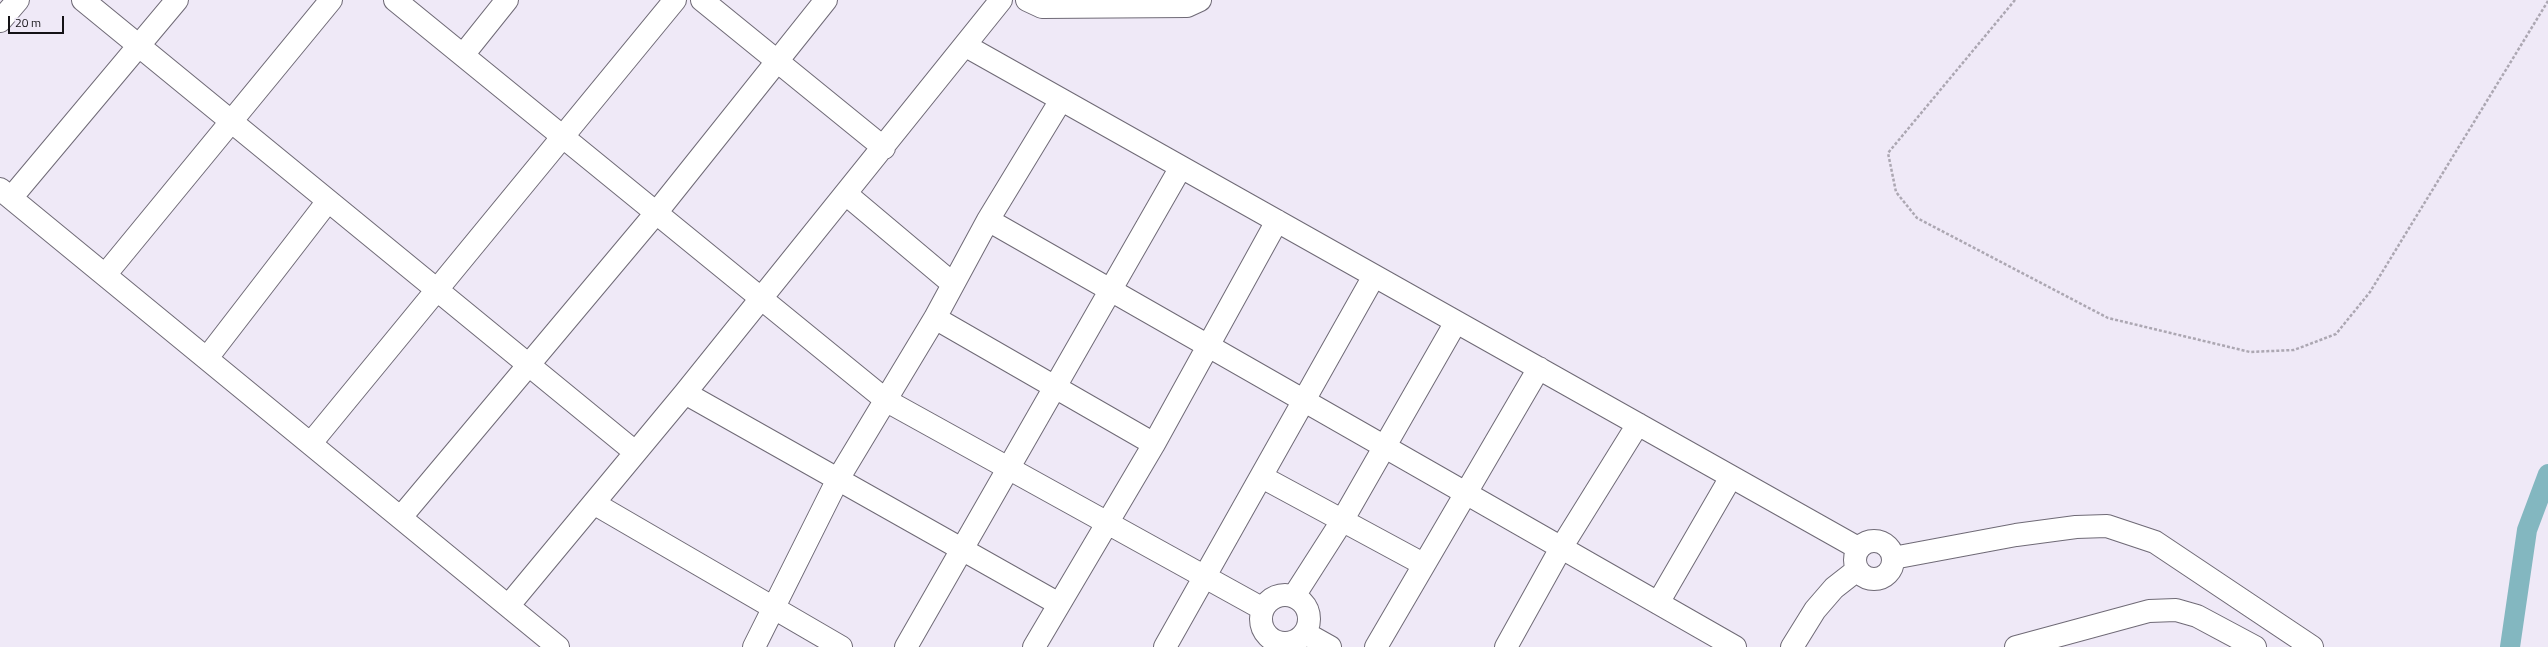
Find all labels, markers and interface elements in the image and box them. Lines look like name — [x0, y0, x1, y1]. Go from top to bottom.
scale bar — [10, 8, 66, 34]
text: 20 m — [15, 13, 41, 32]

